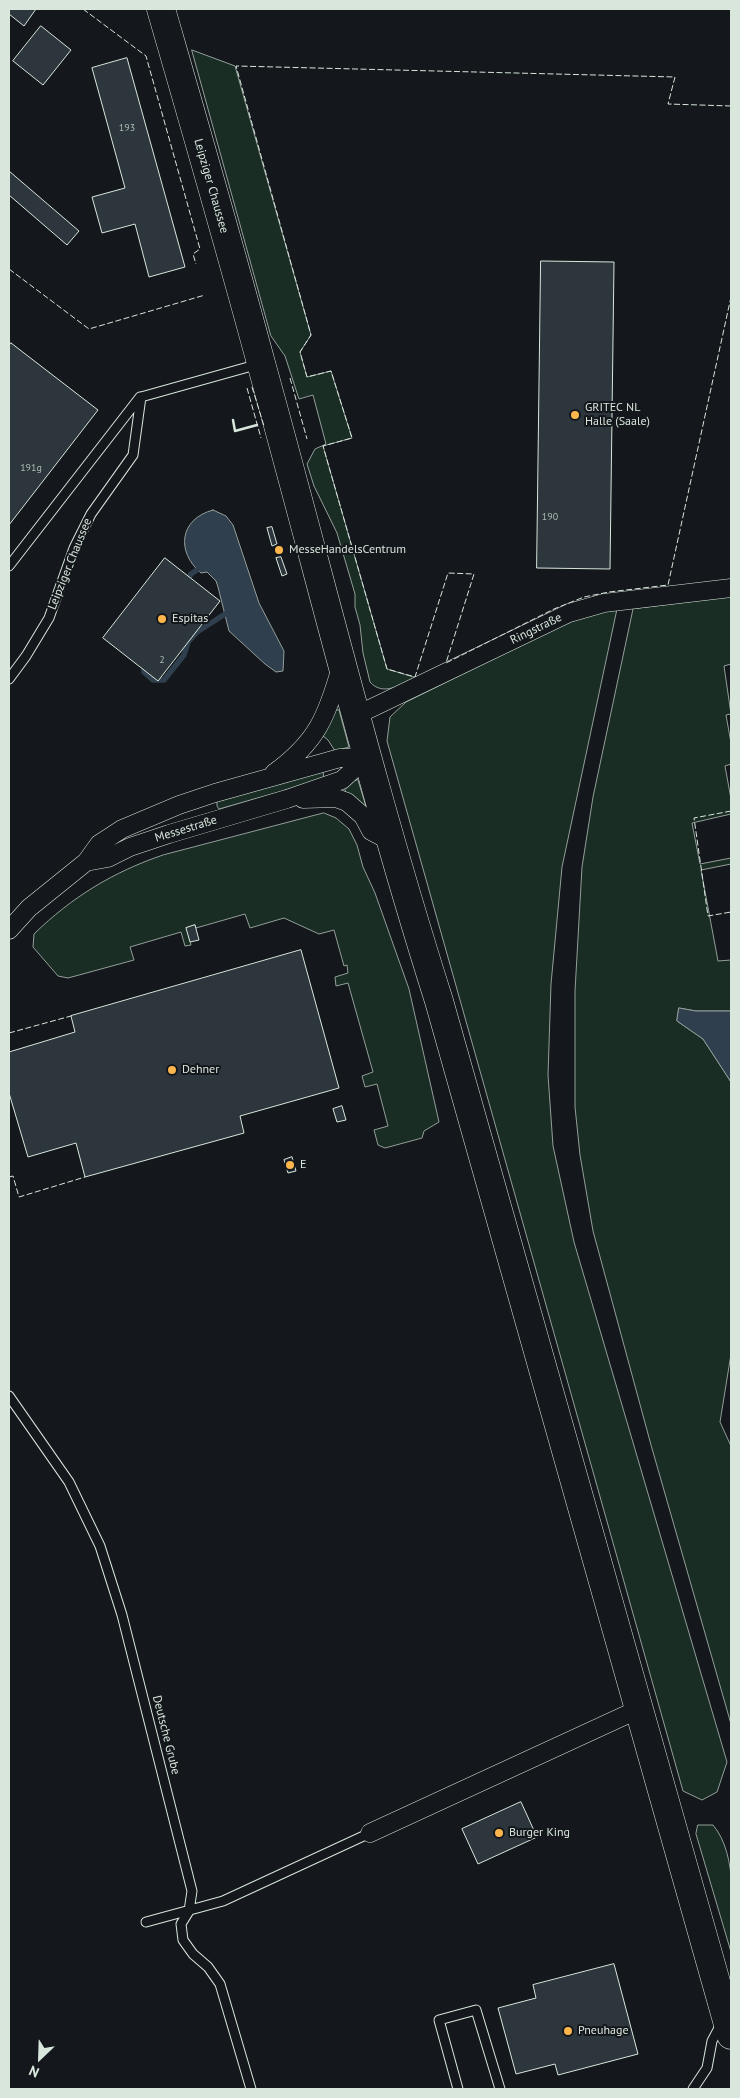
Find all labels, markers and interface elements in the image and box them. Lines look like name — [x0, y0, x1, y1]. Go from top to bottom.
house number: 193 — [119, 122, 135, 134]
street label: Leipziger Chaussee — [191, 137, 231, 235]
place label: GRITEC NL Halle (Saale) — [585, 401, 650, 429]
marker: GRITEC NL Halle (Saale) — [569, 409, 581, 421]
house number: 191g — [20, 462, 42, 474]
house number: 190 — [542, 511, 558, 523]
street label: Leipziger Chaussee — [45, 516, 95, 612]
place label: MesseHandelsCentrum — [289, 543, 406, 557]
marker: MesseHandelsCentrum — [273, 544, 285, 556]
street label: Ringstraße — [508, 610, 564, 648]
place label: Espitas — [172, 612, 208, 626]
marker: Espitas — [156, 613, 168, 625]
house number: 2 — [159, 654, 165, 666]
street label: Messestraße — [153, 813, 219, 845]
place label: Dehner — [182, 1063, 219, 1077]
marker: Dehner — [166, 1064, 178, 1076]
place label: E — [300, 1158, 306, 1172]
marker: E — [284, 1159, 296, 1171]
street label: Deutsche Grube — [149, 1694, 183, 1776]
place label: Burger King — [509, 1826, 570, 1840]
marker: Burger King — [493, 1827, 505, 1839]
place label: Pneuhage — [578, 2024, 628, 2038]
marker: Pneuhage — [562, 2025, 574, 2037]
north arrow — [15, 2033, 65, 2083]
text: N — [26, 2062, 42, 2082]

